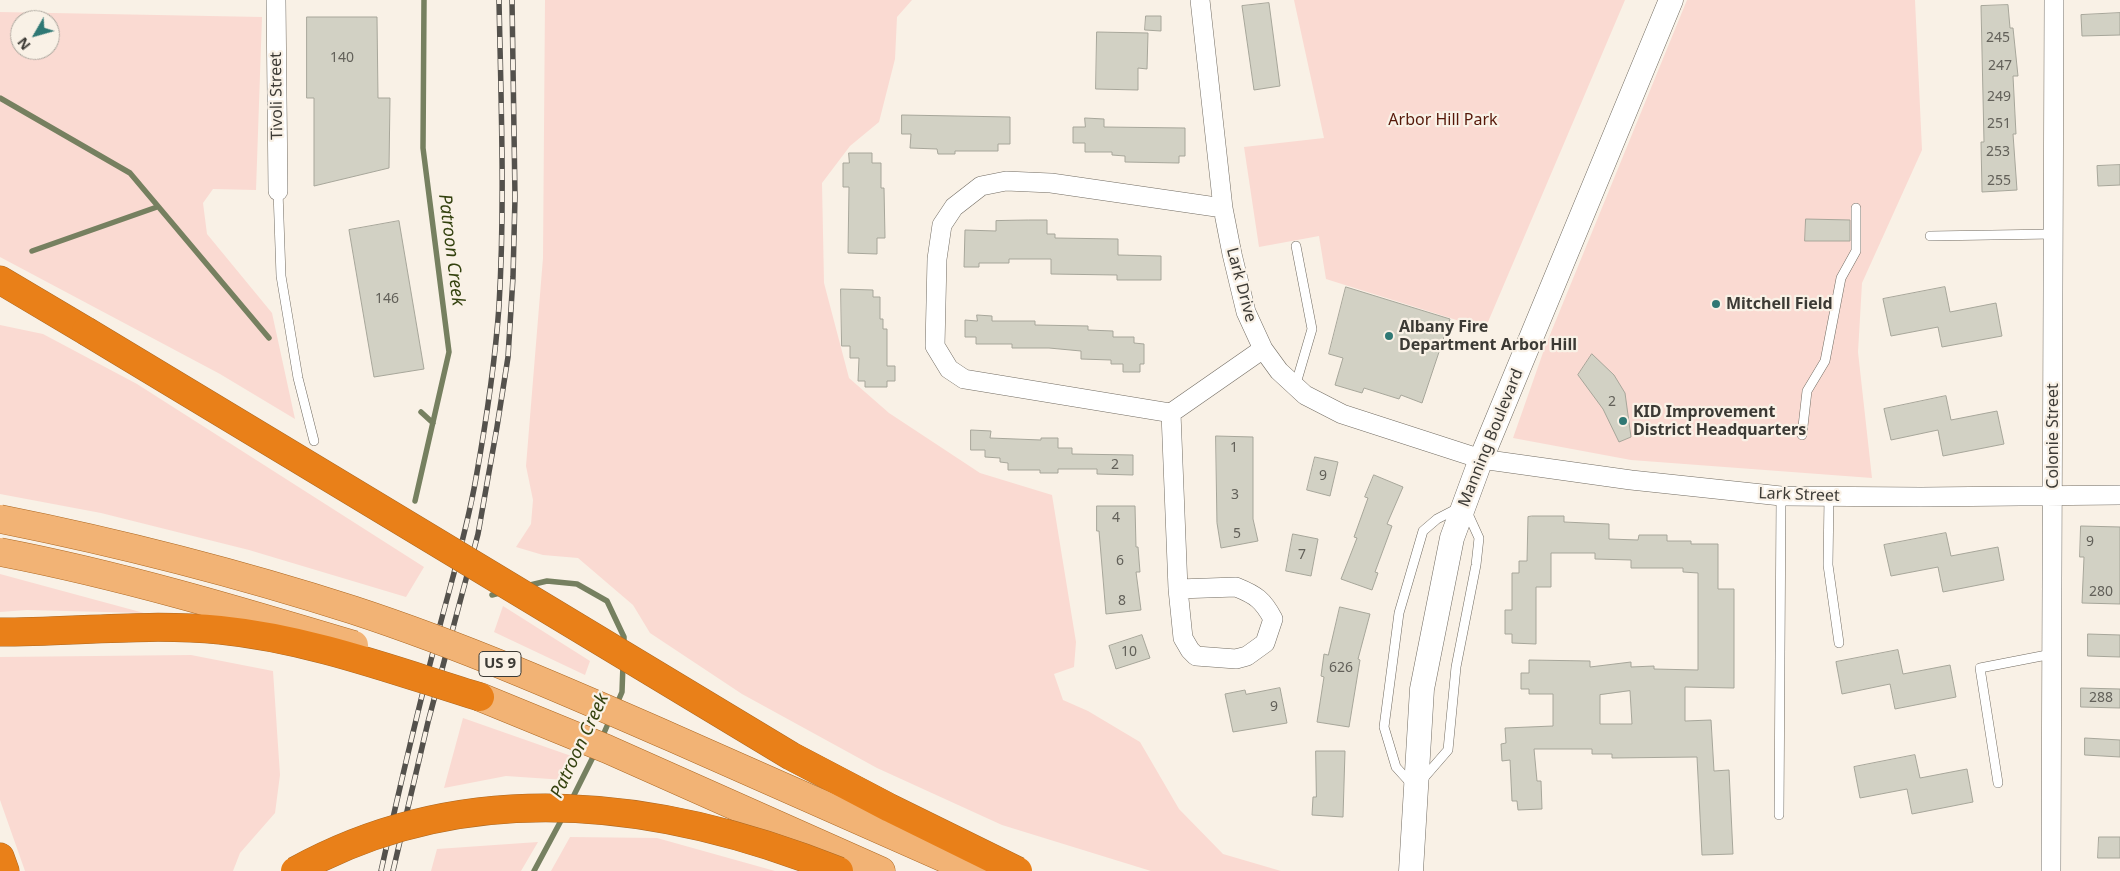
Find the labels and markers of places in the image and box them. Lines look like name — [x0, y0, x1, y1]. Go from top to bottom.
place label: Mitchell Field — [1726, 294, 1833, 314]
marker: Mitchell Field — [1710, 298, 1722, 310]
place label: Albany Fire Department Arbor Hill — [1399, 317, 1577, 355]
marker: Albany Fire Department Arbor Hill — [1383, 330, 1395, 342]
place label: KID Improvement District Headquarters — [1633, 402, 1806, 440]
marker: KID Improvement District Headquarters — [1617, 415, 1629, 427]

